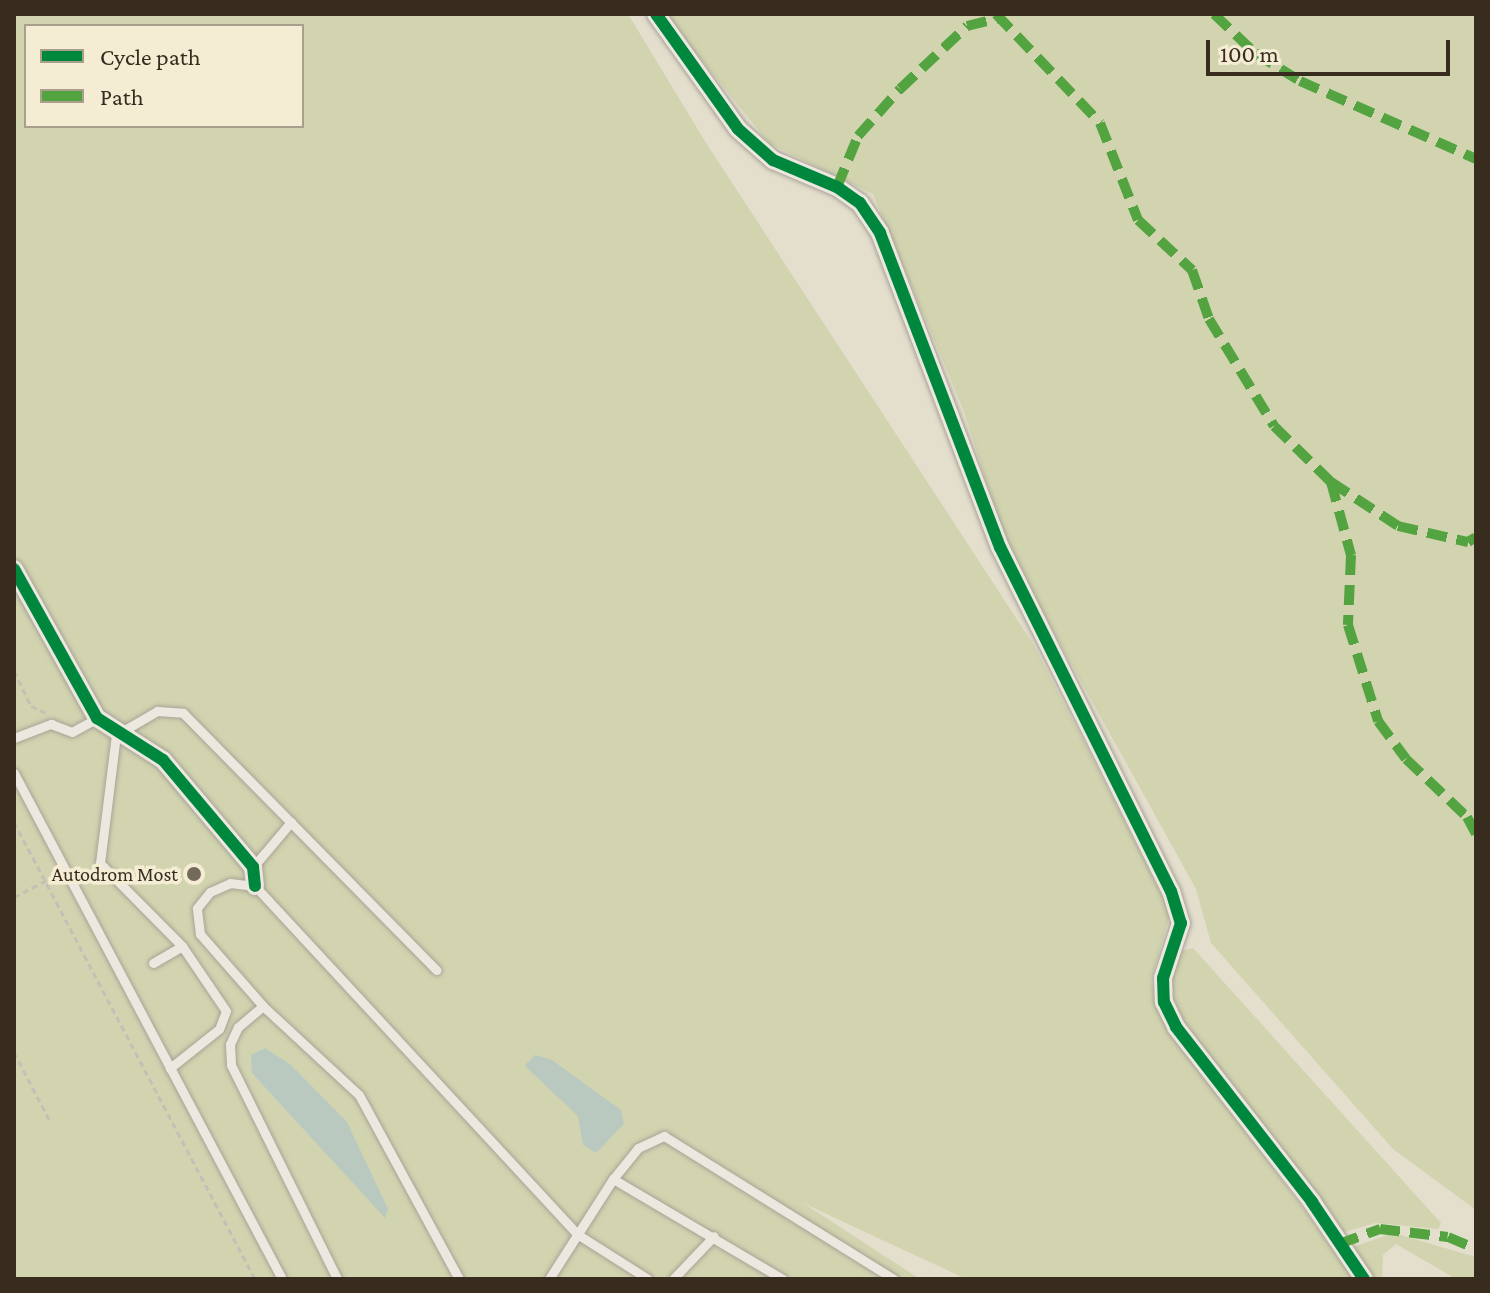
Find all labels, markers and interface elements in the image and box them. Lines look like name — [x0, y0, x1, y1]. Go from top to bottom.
legend — [24, 24, 304, 128]
scale bar — [1210, 24, 1454, 74]
text: 100 m — [1220, 40, 1279, 67]
text: Cycle path — [100, 43, 201, 70]
text: Path — [100, 83, 144, 110]
place label: Autodrom Most — [52, 862, 178, 886]
marker: Autodrom Most — [185, 865, 203, 883]

